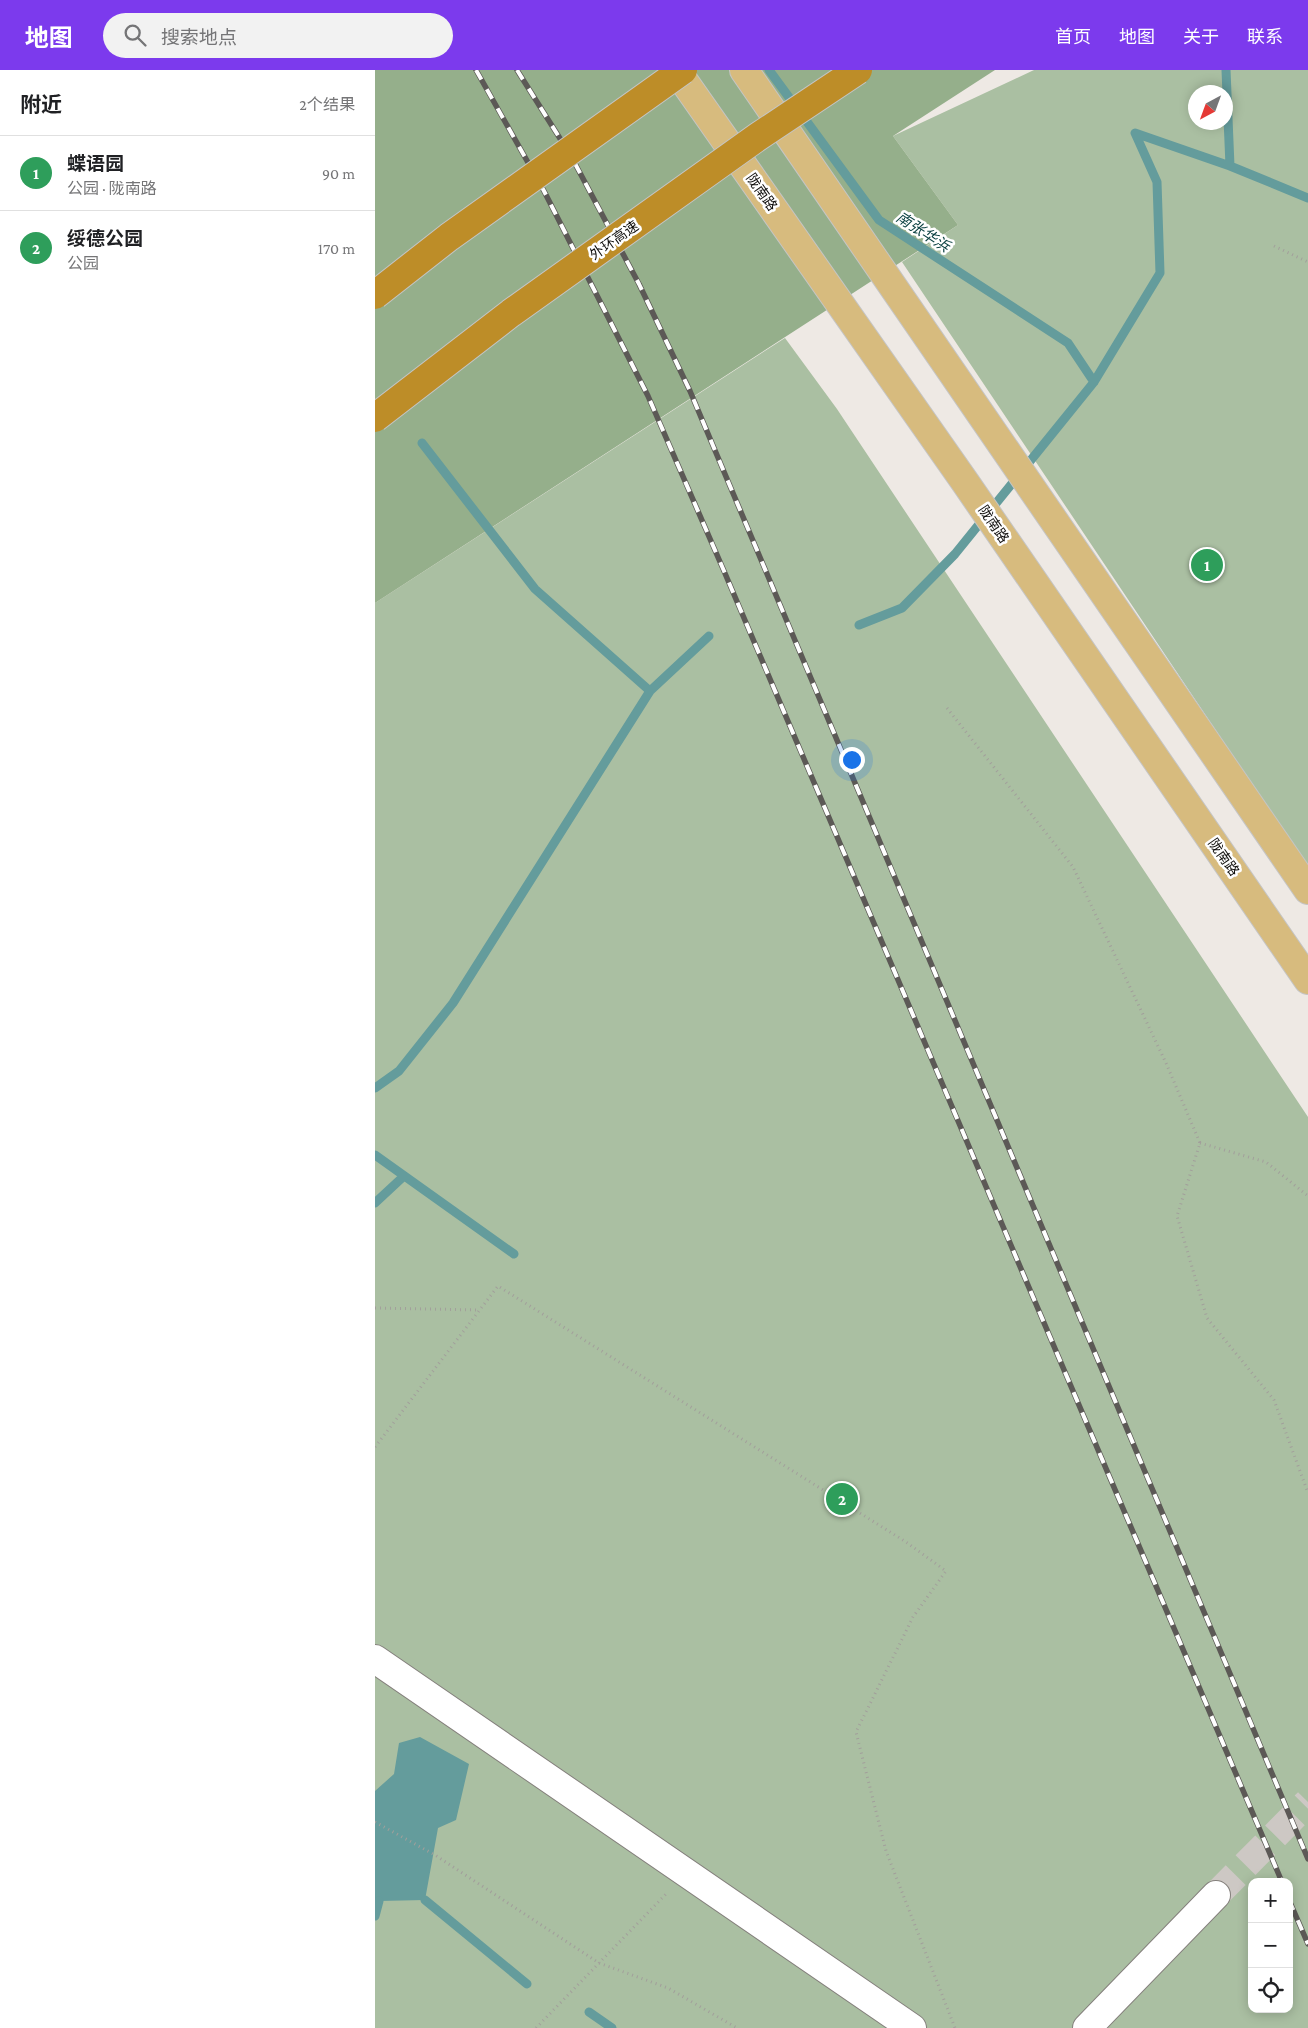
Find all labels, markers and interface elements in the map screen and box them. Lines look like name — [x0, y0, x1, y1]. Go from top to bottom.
search box — [103, 13, 453, 58]
icon: search — [121, 21, 149, 49]
text: 地图 — [25, 24, 73, 51]
text: 搜索地点 — [161, 27, 237, 48]
text: 首页 — [1055, 27, 1091, 47]
text: 地图 — [1119, 27, 1155, 47]
text: 关于 — [1183, 27, 1219, 47]
text: 联系 — [1247, 27, 1283, 47]
north arrow — [1188, 85, 1233, 130]
text: 附近 — [20, 93, 62, 117]
text: 2个结果 — [299, 96, 355, 113]
text: 蝶语园 — [67, 153, 124, 174]
text: 1 — [33, 165, 39, 182]
text: 90 m — [322, 165, 355, 182]
street label: 陇南路 — [743, 170, 781, 214]
text: 公园 · 陇南路 — [67, 180, 157, 197]
water label: 南张华浜 — [893, 209, 954, 256]
street label: 外环高速 — [586, 217, 642, 263]
text: 绥德公园 — [67, 228, 143, 249]
text: 2 — [32, 240, 40, 257]
text: 170 m — [318, 240, 355, 257]
text: 公园 — [67, 255, 99, 272]
street label: 陇南路 — [976, 502, 1012, 546]
pin: 1 — [1191, 546, 1223, 584]
your location — [839, 747, 865, 773]
street label: 陇南路 — [1205, 835, 1243, 879]
pin: 2 — [826, 1480, 858, 1518]
map controls — [1248, 1878, 1293, 2013]
button: + — [1248, 1878, 1293, 1923]
button: − — [1248, 1923, 1293, 1968]
button: locate — [1248, 1968, 1293, 2013]

